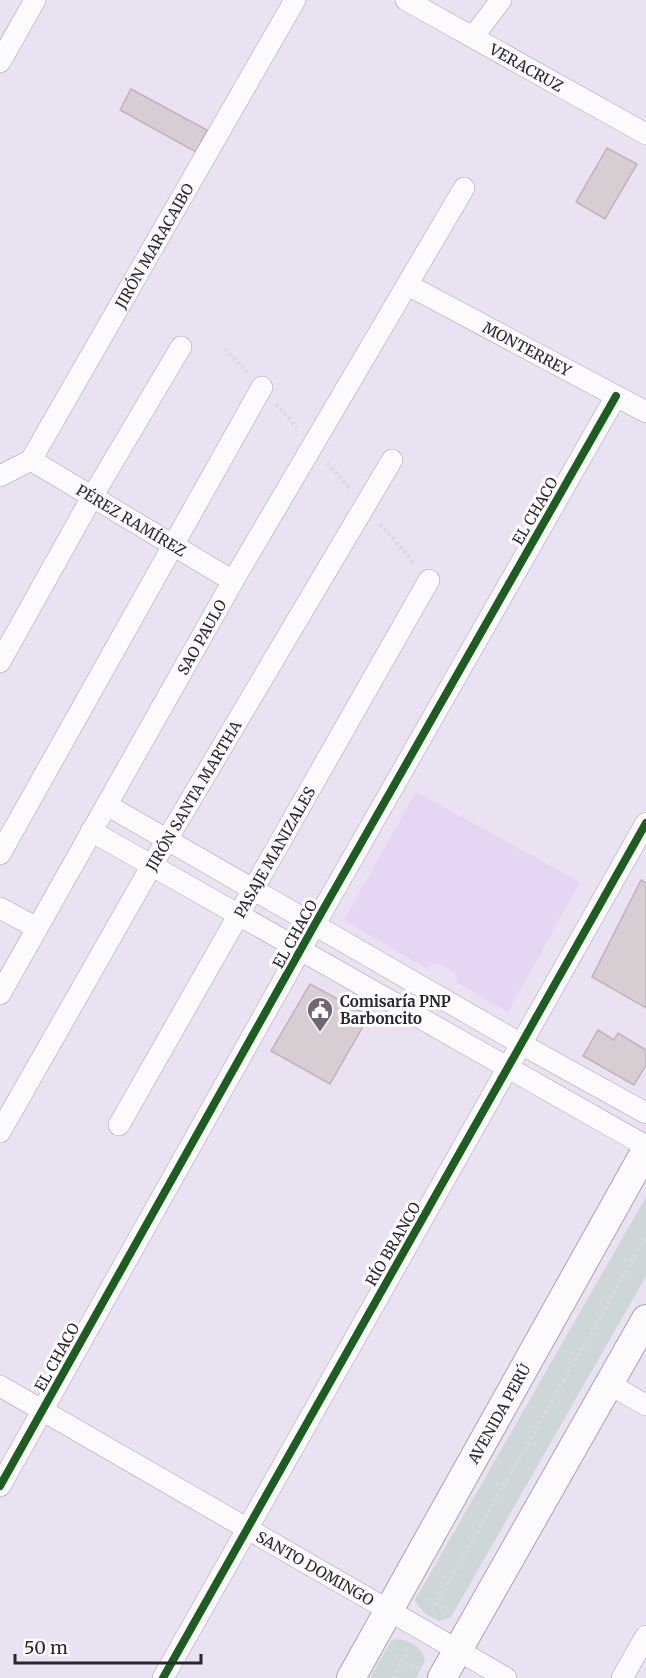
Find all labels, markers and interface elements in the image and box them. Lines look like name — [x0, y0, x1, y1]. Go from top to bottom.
street label: VERACRUZ — [485, 39, 567, 96]
street label: JIRÓN MARACAIBO — [110, 179, 198, 313]
street label: MONTERREY — [480, 317, 575, 380]
street label: EL CHACO — [508, 474, 562, 548]
street label: PÉREZ RAMÍREZ — [73, 480, 190, 560]
street label: SAO PAULO — [173, 596, 230, 678]
street label: JIRÓN SANTA MARTHA — [141, 716, 245, 875]
street label: PASAJE MANIZALES — [229, 783, 319, 921]
street label: EL CHACO — [268, 896, 322, 971]
place label: Comisaría PNP Barboncito — [340, 992, 451, 1028]
public building icon: Comisaría PNP Barboncito — [305, 995, 335, 1033]
street label: RÍO BRANCO — [361, 1198, 425, 1289]
street label: EL CHACO — [30, 1319, 84, 1394]
street label: AVENIDA PERÚ — [463, 1360, 534, 1468]
street label: SANTO DOMINGO — [253, 1526, 378, 1609]
scale bar — [15, 1627, 201, 1665]
text: 50 m — [24, 1636, 68, 1659]

